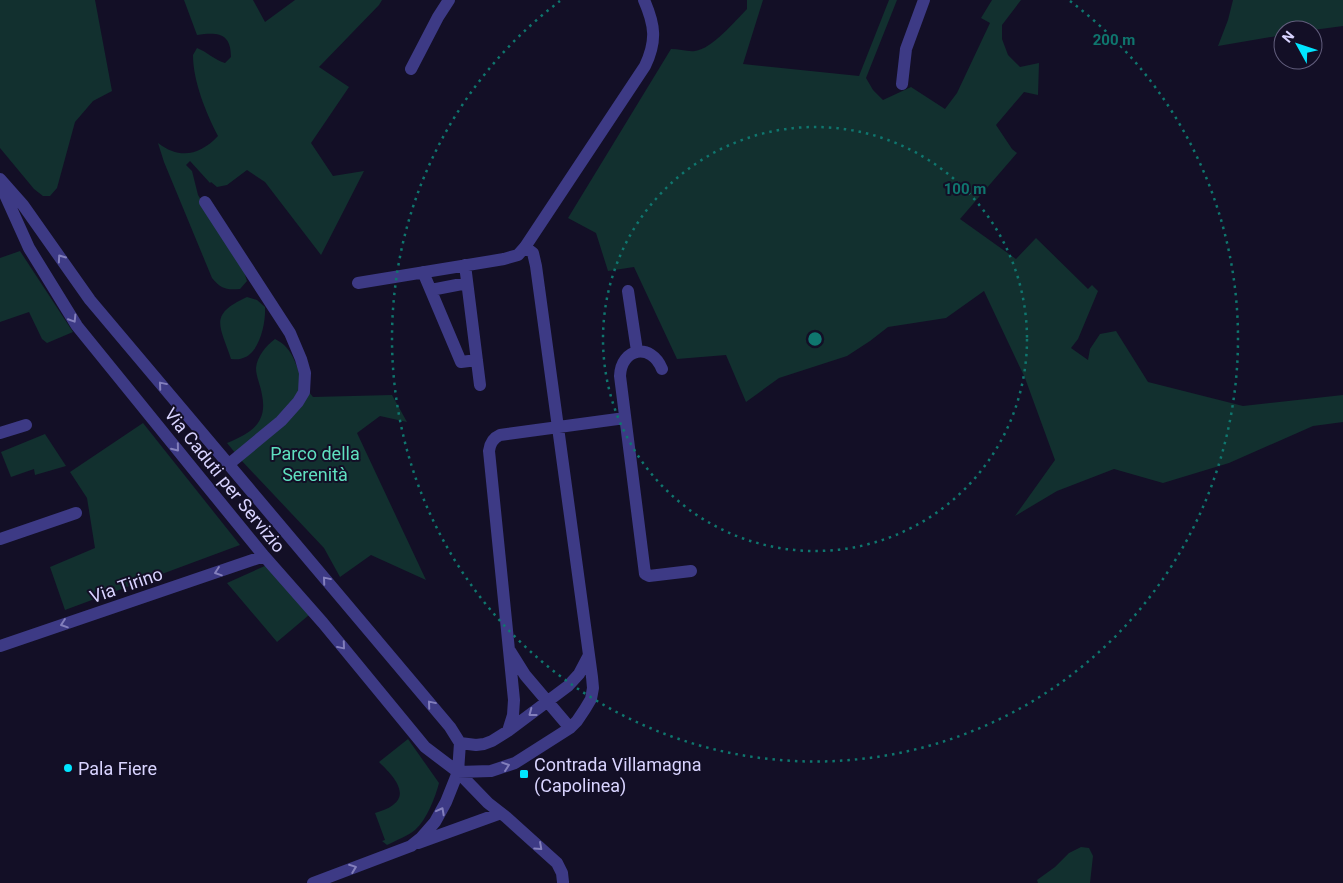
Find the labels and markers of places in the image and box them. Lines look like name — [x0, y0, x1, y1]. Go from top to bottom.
centre of rings — [806, 330, 824, 348]
place label: Contrada Villamagna (Capolinea) — [534, 754, 702, 797]
place label: Pala Fiere — [78, 758, 157, 779]
marker: Pala Fiere — [62, 762, 74, 774]
marker: Contrada Villamagna (Capolinea) — [518, 768, 530, 780]

